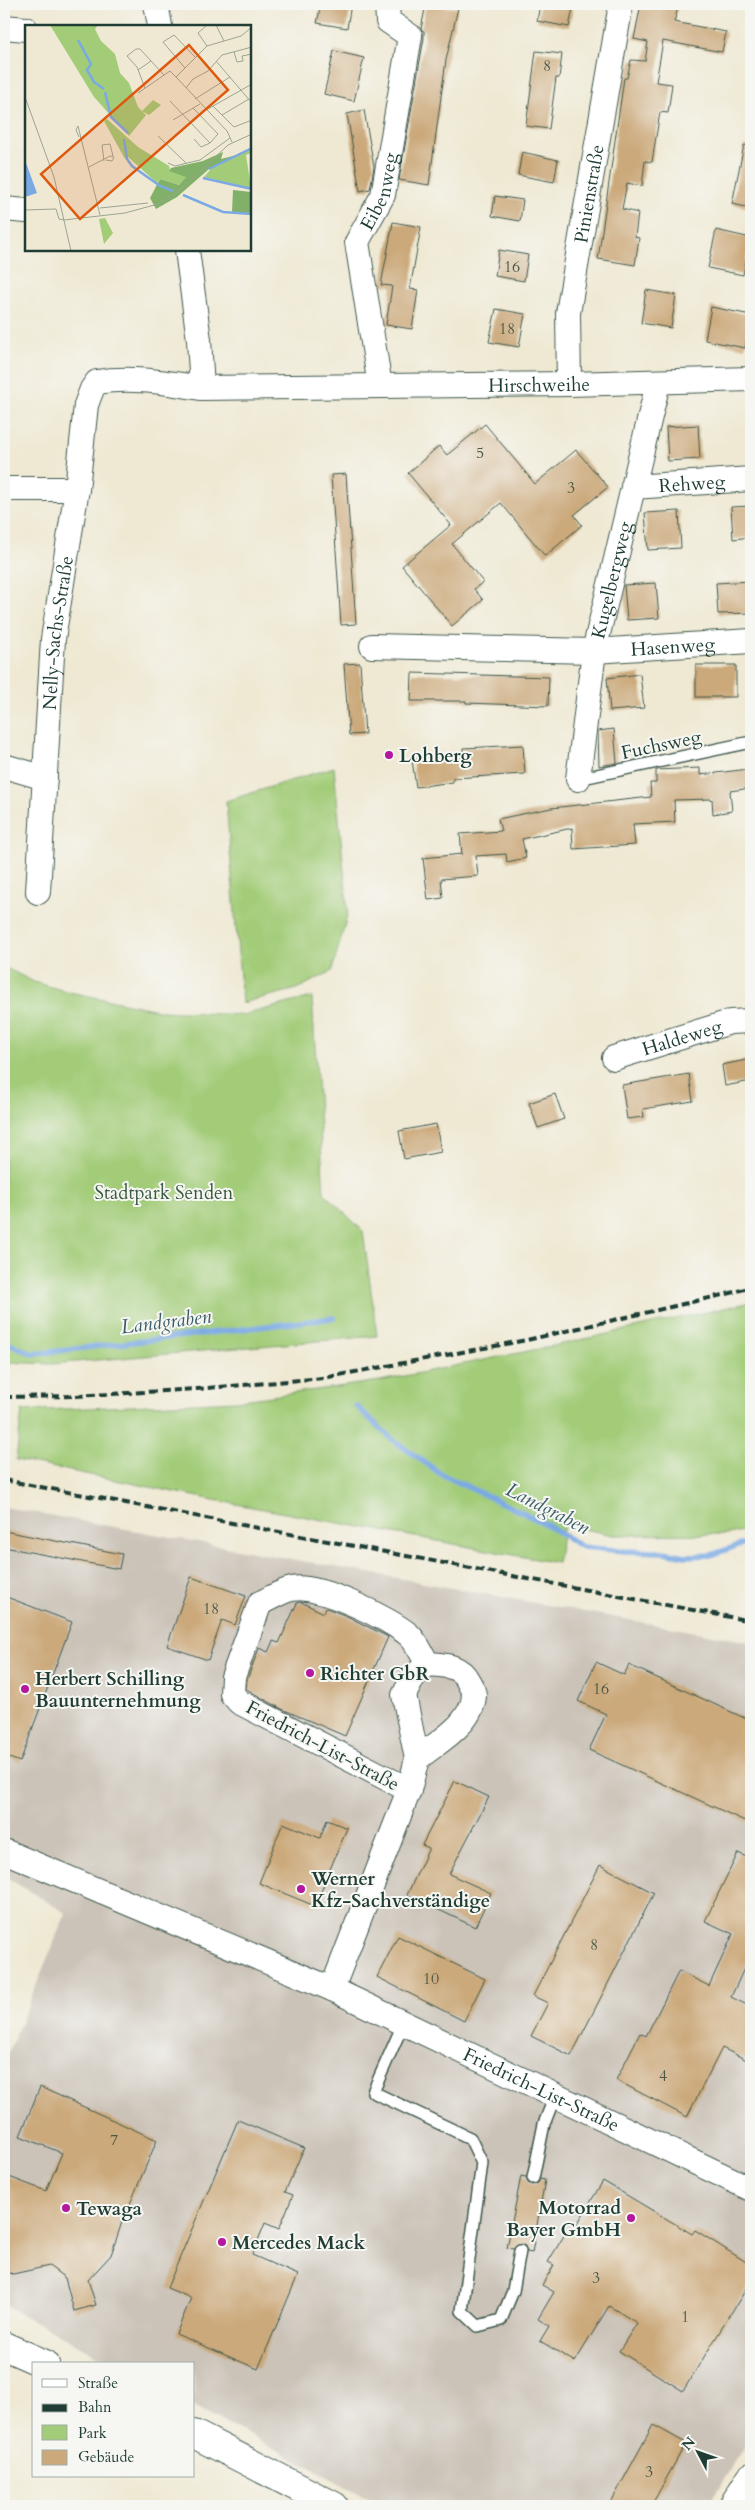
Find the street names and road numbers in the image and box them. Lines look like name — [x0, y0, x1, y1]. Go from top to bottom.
street label: Pinienstraße — [568, 143, 611, 245]
street label: Eibenweg — [354, 150, 404, 235]
street label: Hirschweihe — [488, 371, 590, 399]
street label: Rehweg — [658, 469, 726, 499]
street label: Kugelbergweg — [585, 519, 639, 641]
street label: Nelly-Sachs-Straße — [37, 554, 80, 711]
street label: Hasenweg — [630, 631, 716, 663]
street label: Fuchsweg — [619, 724, 704, 766]
street label: Haldeweg — [639, 1013, 726, 1063]
street label: Friedrich-List-Straße — [241, 1695, 404, 1797]
street label: Friedrich-List-Straße — [459, 2042, 623, 2138]

